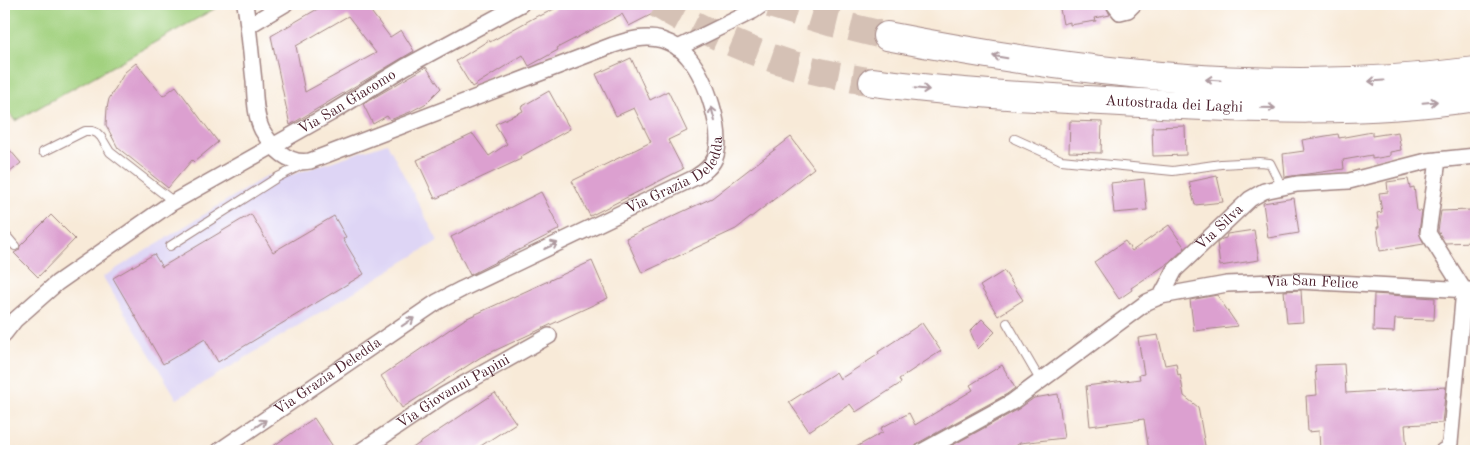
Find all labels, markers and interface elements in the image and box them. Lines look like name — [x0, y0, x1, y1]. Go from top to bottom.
one-way arrow — [992, 52, 1008, 62]
street label: Via San Giacomo — [296, 67, 399, 137]
one-way arrow — [1205, 75, 1221, 85]
one-way arrow — [1368, 76, 1384, 85]
one-way arrow — [913, 84, 929, 93]
street label: Autostrada dei Laghi — [1105, 94, 1243, 115]
one-way arrow — [1422, 98, 1438, 107]
one-way arrow — [1260, 103, 1276, 113]
one-way arrow — [708, 107, 718, 123]
street label: Via Grazia Deledda — [624, 136, 725, 217]
street label: Via Silva — [1193, 202, 1247, 253]
one-way arrow — [543, 241, 558, 250]
street label: Via San Felice — [1265, 273, 1359, 292]
one-way arrow — [401, 317, 415, 327]
street label: Via Grazia Deledda — [272, 334, 385, 418]
street label: Via Giovanni Papini — [395, 352, 512, 432]
one-way arrow — [252, 419, 266, 429]

